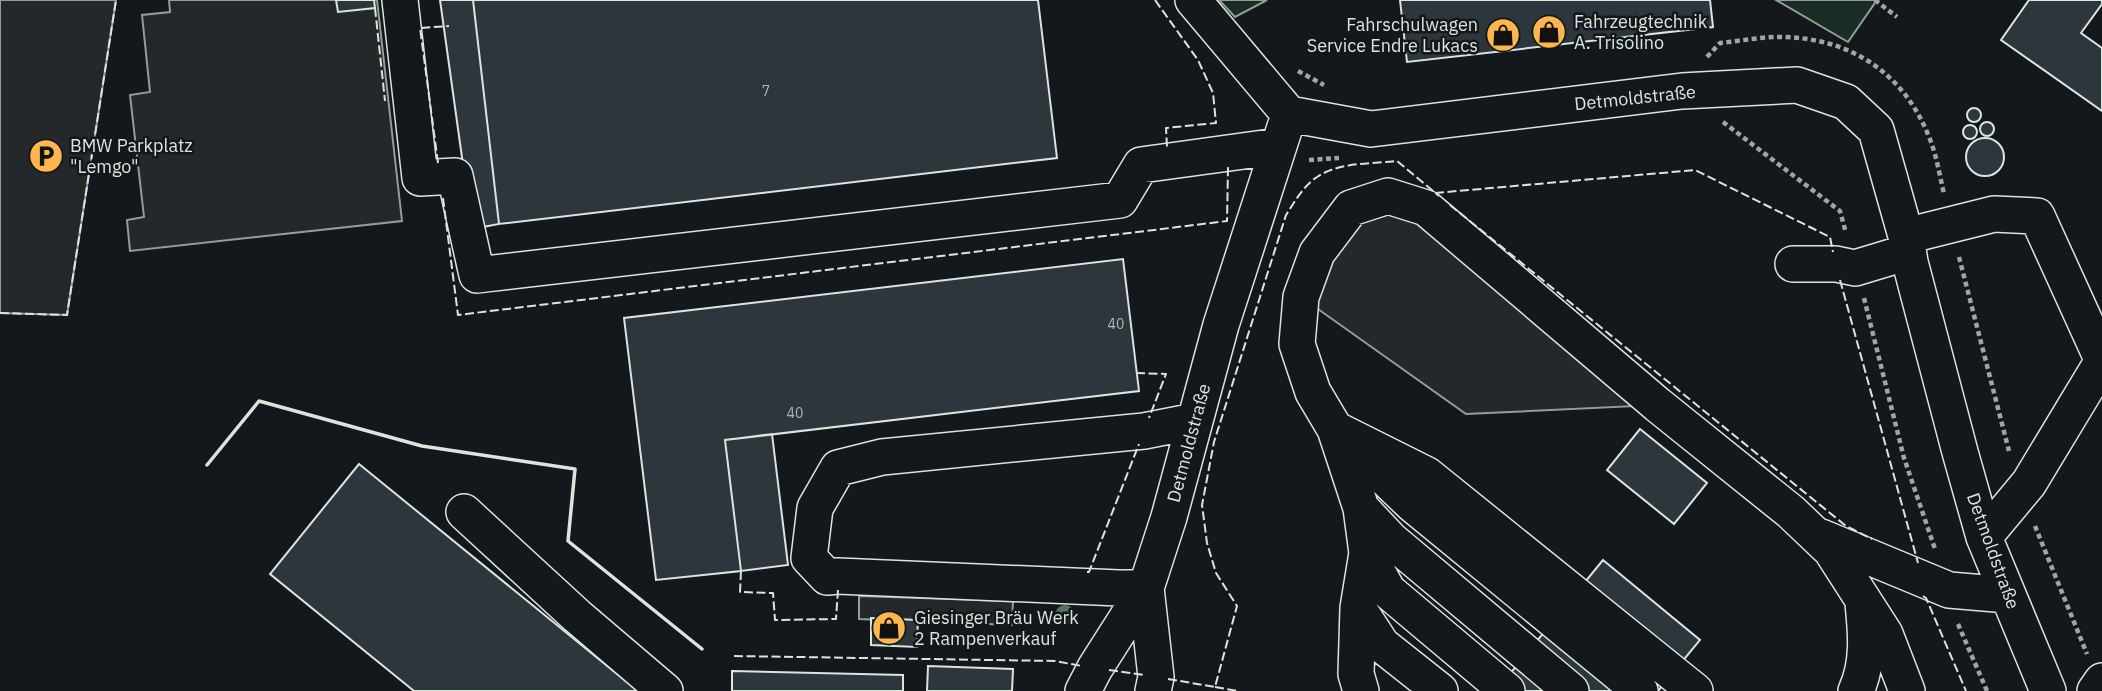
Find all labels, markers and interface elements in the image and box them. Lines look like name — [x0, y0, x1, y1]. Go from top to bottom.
place label: Fahrzeugtechnik A. Trisolino — [1574, 10, 1708, 54]
place label: Fahrschulwagen Service Endre Lukacs — [1307, 13, 1478, 57]
shop icon: Fahrzeugtechnik A. Trisolino — [1530, 13, 1568, 51]
shop icon: Fahrschulwagen Service Endre Lukacs — [1484, 16, 1522, 54]
street label: Detmoldstraße — [1573, 80, 1697, 115]
house number: 7 — [762, 82, 770, 100]
place label: BMW Parkplatz "Lemgo" — [70, 134, 193, 178]
parking icon: BMW Parkplatz "Lemgo" — [27, 137, 65, 175]
house number: 40 — [1108, 315, 1124, 333]
street label: Detmoldstraße — [1162, 381, 1215, 505]
house number: 40 — [787, 404, 803, 422]
street label: Detmoldstraße — [1962, 490, 2025, 612]
place label: Giesinger Bräu Werk 2 Rampenverkauf — [914, 606, 1079, 650]
shop icon: Giesinger Bräu Werk 2 Rampenverkauf — [870, 609, 908, 647]

